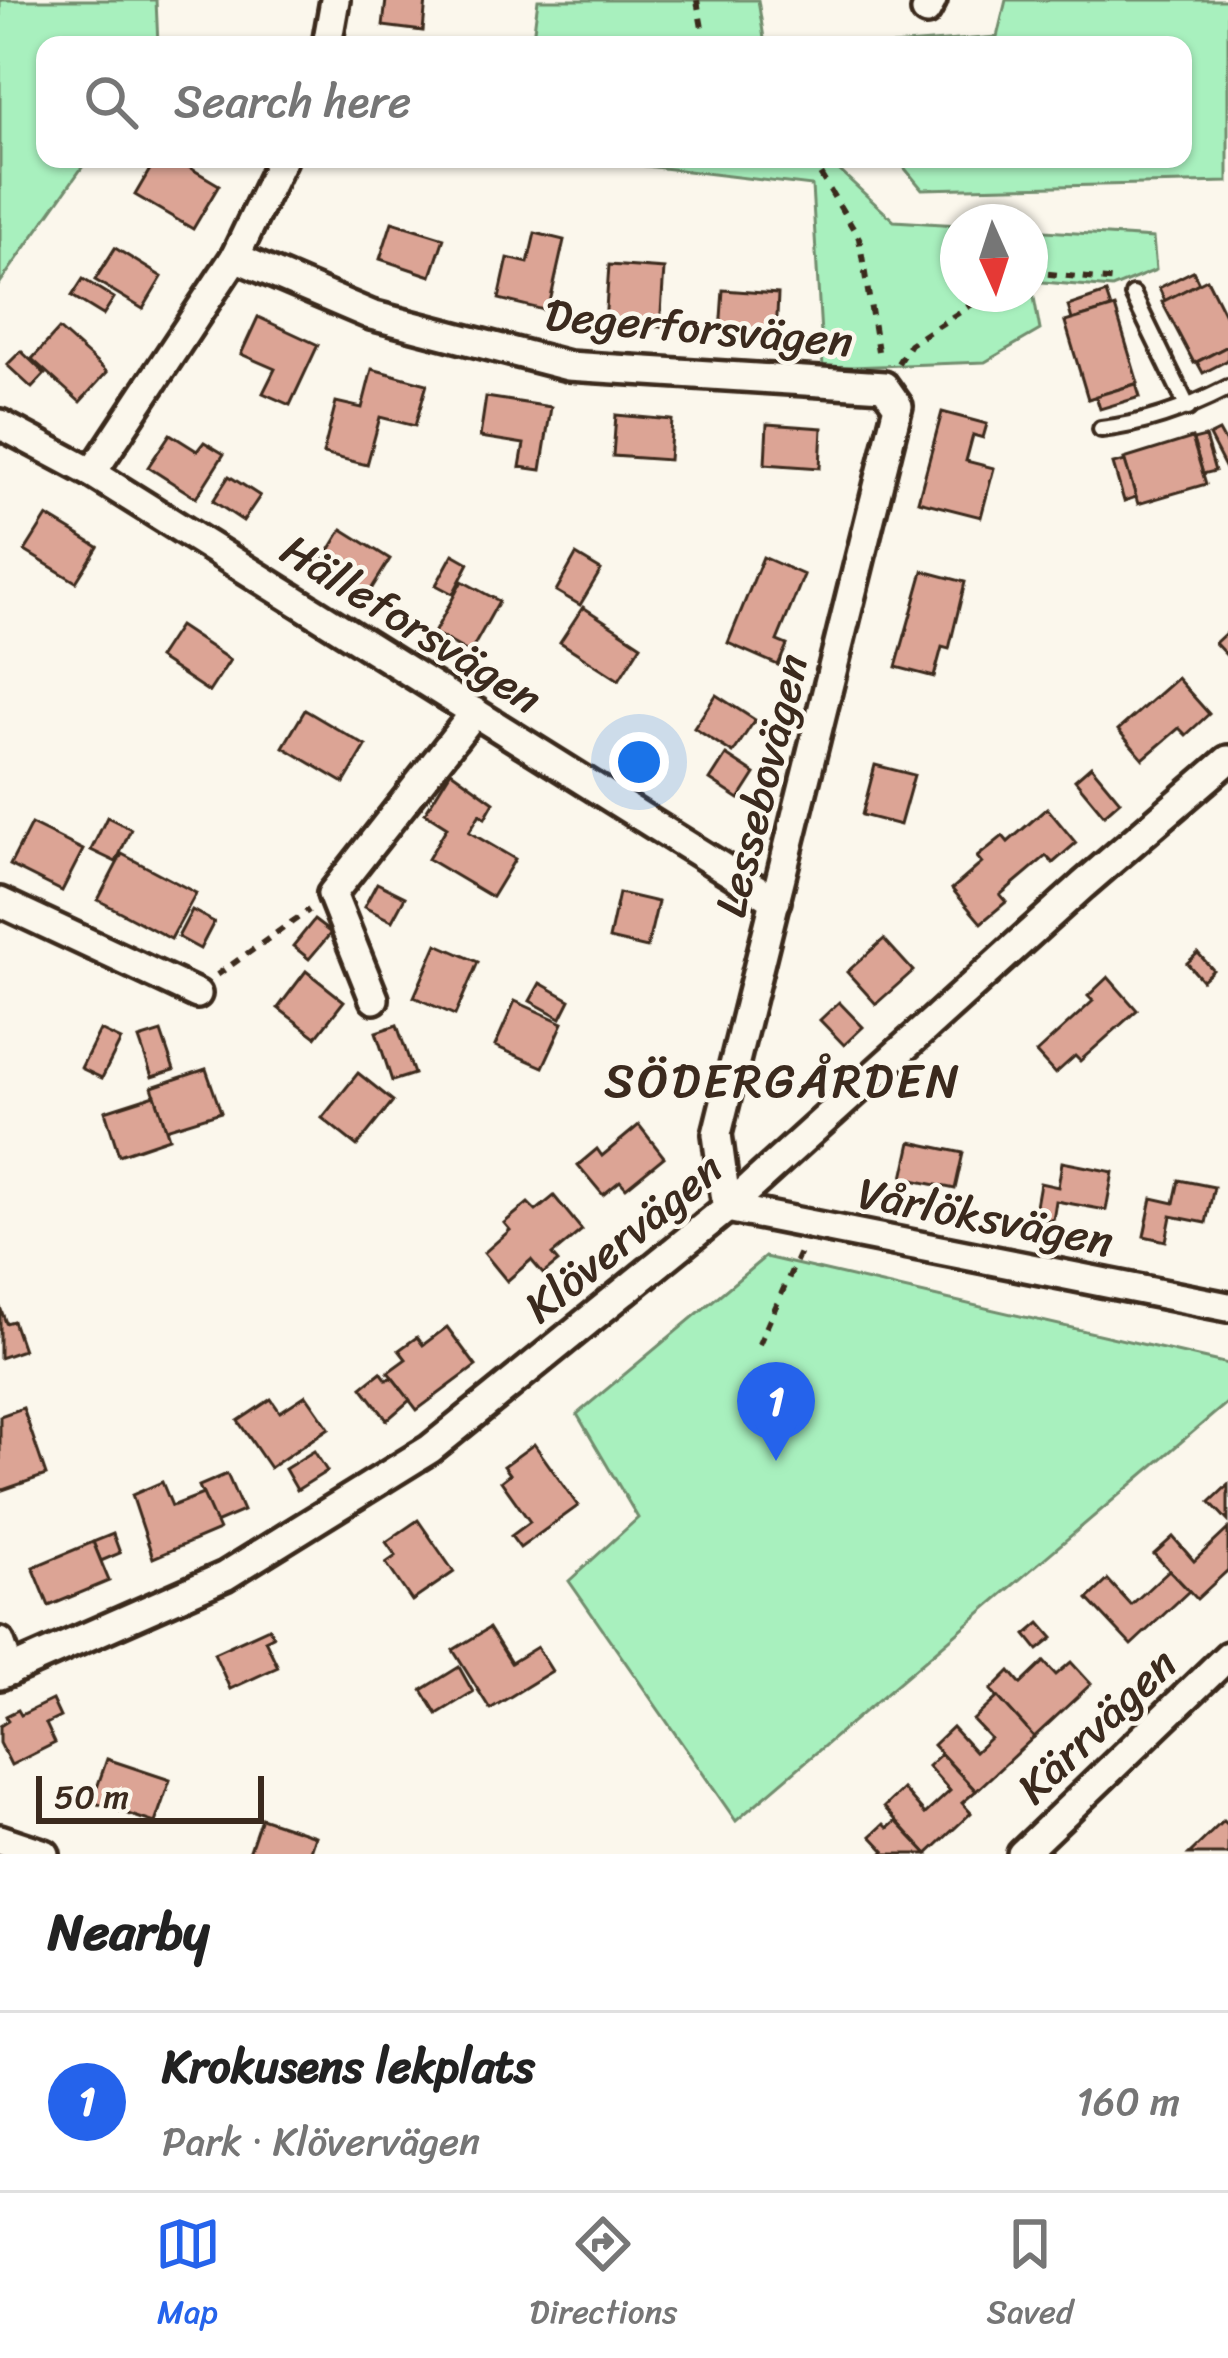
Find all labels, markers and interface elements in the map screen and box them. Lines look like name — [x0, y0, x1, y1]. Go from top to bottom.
search box — [36, 36, 1192, 168]
text: Search here — [174, 62, 411, 142]
icon: search — [78, 69, 144, 135]
north arrow — [940, 204, 1048, 312]
street label: Degerforsvägen — [542, 275, 856, 381]
street label: Hälleforsvägen — [264, 511, 559, 736]
street label: Lessebovägen — [691, 645, 833, 925]
your location — [609, 732, 669, 792]
district label: SÖDERGÅRDEN — [604, 1038, 962, 1123]
street label: Klövervägen — [505, 1131, 742, 1344]
street label: Vårlöksvägen — [851, 1153, 1120, 1281]
pin: 1 — [737, 1362, 815, 1461]
street label: Kärrvägen — [997, 1627, 1197, 1824]
text: 50 m — [54, 1768, 129, 1826]
scale bar — [36, 1770, 264, 1823]
text: Nearby — [48, 1887, 209, 1977]
text: Krokusens lekplats — [162, 2027, 535, 2107]
text: 1 — [79, 2067, 95, 2136]
text: 160 m — [1076, 2067, 1180, 2136]
text: Park · Klövervägen — [162, 2107, 480, 2176]
tab: Map — [155, 2211, 221, 2341]
tab: Directions — [530, 2211, 677, 2341]
tab: Saved — [986, 2211, 1073, 2341]

